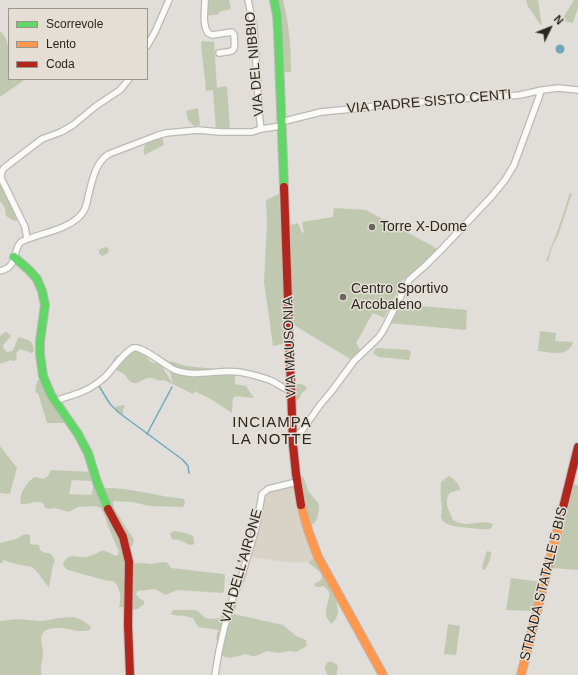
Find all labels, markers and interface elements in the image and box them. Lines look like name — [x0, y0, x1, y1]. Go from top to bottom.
legend — [8, 8, 148, 80]
north arrow — [530, 8, 570, 48]
street label: VIA DEL NIBBIO — [242, 11, 268, 117]
text: N — [552, 13, 566, 27]
text: Scorrevole — [46, 17, 103, 31]
text: Lento — [46, 37, 76, 51]
text: Coda — [46, 57, 75, 71]
street label: VIA PADRE SISTO CENTI — [346, 86, 512, 118]
place label: Torre X-Dome — [380, 219, 467, 235]
marker: Torre X-Dome — [367, 222, 377, 232]
place label: Centro Sportivo Arcobaleno — [351, 281, 448, 314]
marker: Centro Sportivo Arcobaleno — [338, 292, 348, 302]
street label: VIA MAUSONIA — [280, 296, 300, 398]
district label: INCIAMPA LA NOTTE — [231, 414, 313, 449]
street label: STRADA STATALE 5 BIS — [517, 505, 571, 663]
street label: VIA DELL'AIRONE — [218, 507, 266, 625]

